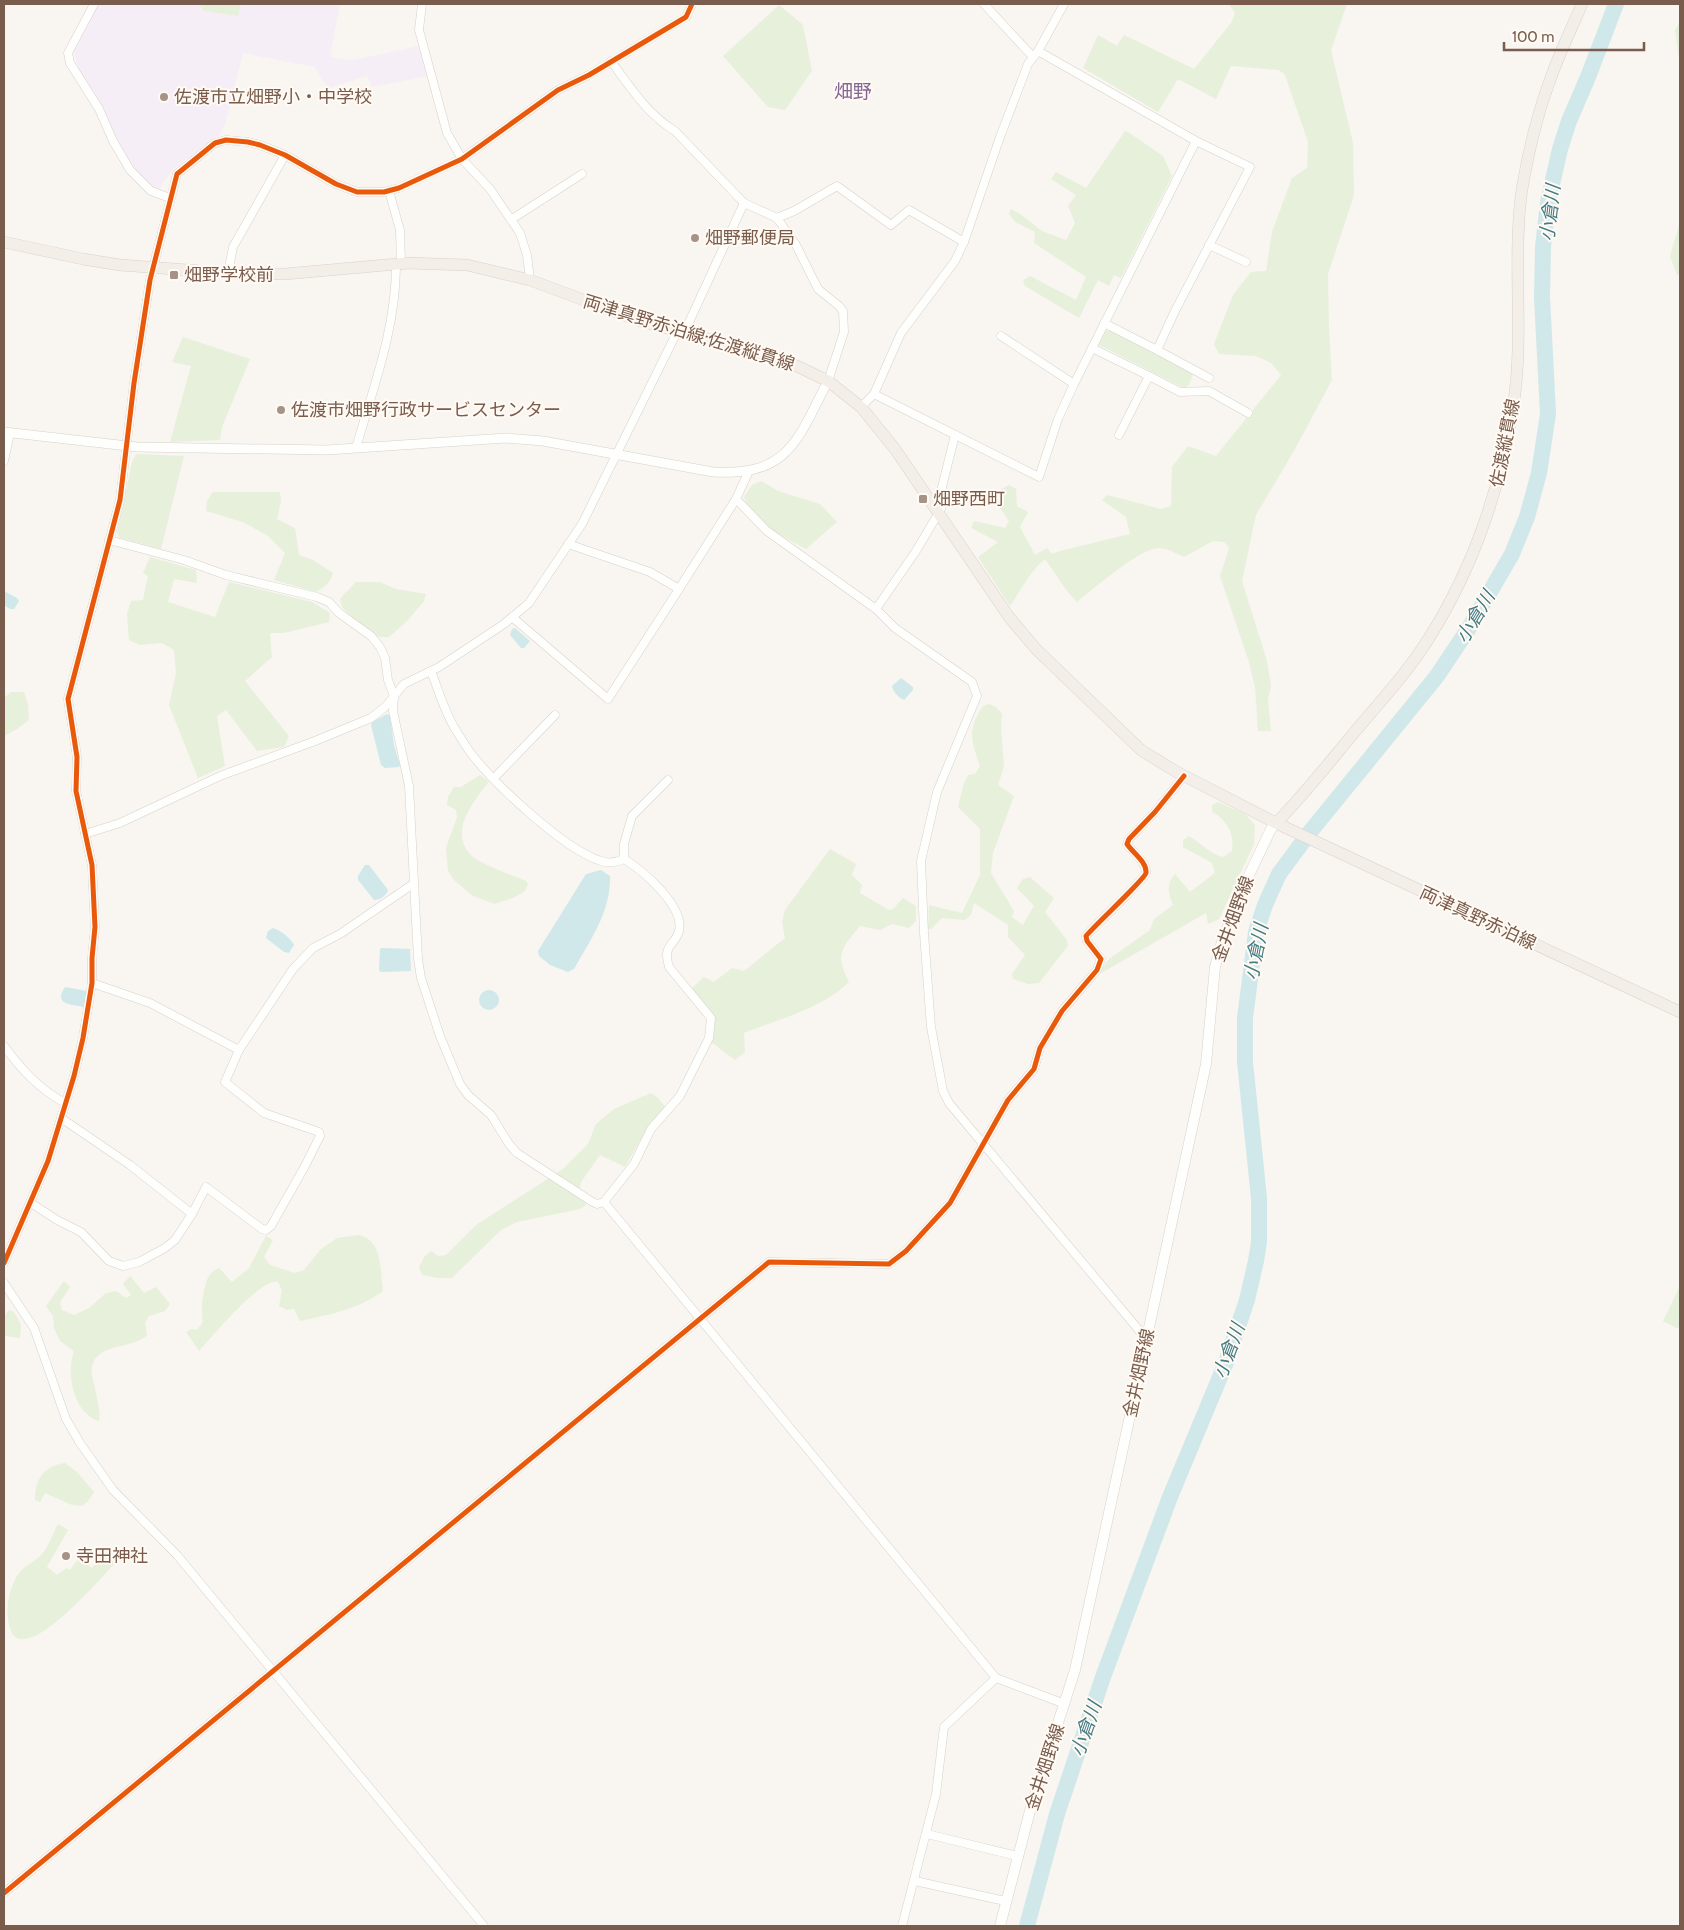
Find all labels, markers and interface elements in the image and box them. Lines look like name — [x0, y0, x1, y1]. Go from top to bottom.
scale bar — [1504, 20, 1644, 52]
text: 100 m — [1512, 28, 1554, 46]
district label: 畑野 — [834, 80, 872, 103]
place label: 佐渡市立畑野小・中学校 — [174, 86, 372, 108]
marker: 佐渡市立畑野小・中学校 — [158, 91, 170, 103]
water label: 小倉川 — [1535, 181, 1565, 243]
place label: 畑野郵便局 — [705, 227, 795, 249]
marker: 畑野郵便局 — [689, 232, 701, 244]
place label: 畑野学校前 — [184, 264, 274, 286]
marker: 畑野学校前 — [168, 269, 180, 281]
street label: 両津真野赤泊線;佐渡縦貫線 — [581, 290, 797, 376]
street label: 佐渡縦貫線 — [1486, 397, 1524, 489]
place label: 佐渡市畑野行政サービスセンター — [291, 399, 561, 421]
marker: 佐渡市畑野行政サービスセンター — [275, 404, 287, 416]
place label: 畑野西町 — [933, 488, 1005, 510]
marker: 畑野西町 — [917, 493, 929, 505]
water label: 小倉川 — [1450, 585, 1501, 647]
street label: 金井畑野線 — [1207, 873, 1259, 965]
street label: 両津真野赤泊線 — [1416, 881, 1540, 955]
water label: 小倉川 — [1239, 920, 1273, 982]
water label: 小倉川 — [1208, 1318, 1250, 1382]
street label: 金井畑野線 — [1119, 1327, 1159, 1419]
place label: 寺田神社 — [76, 1545, 148, 1567]
marker: 寺田神社 — [60, 1550, 72, 1562]
water label: 小倉川 — [1066, 1696, 1107, 1760]
street label: 金井畑野線 — [1021, 1721, 1069, 1813]

